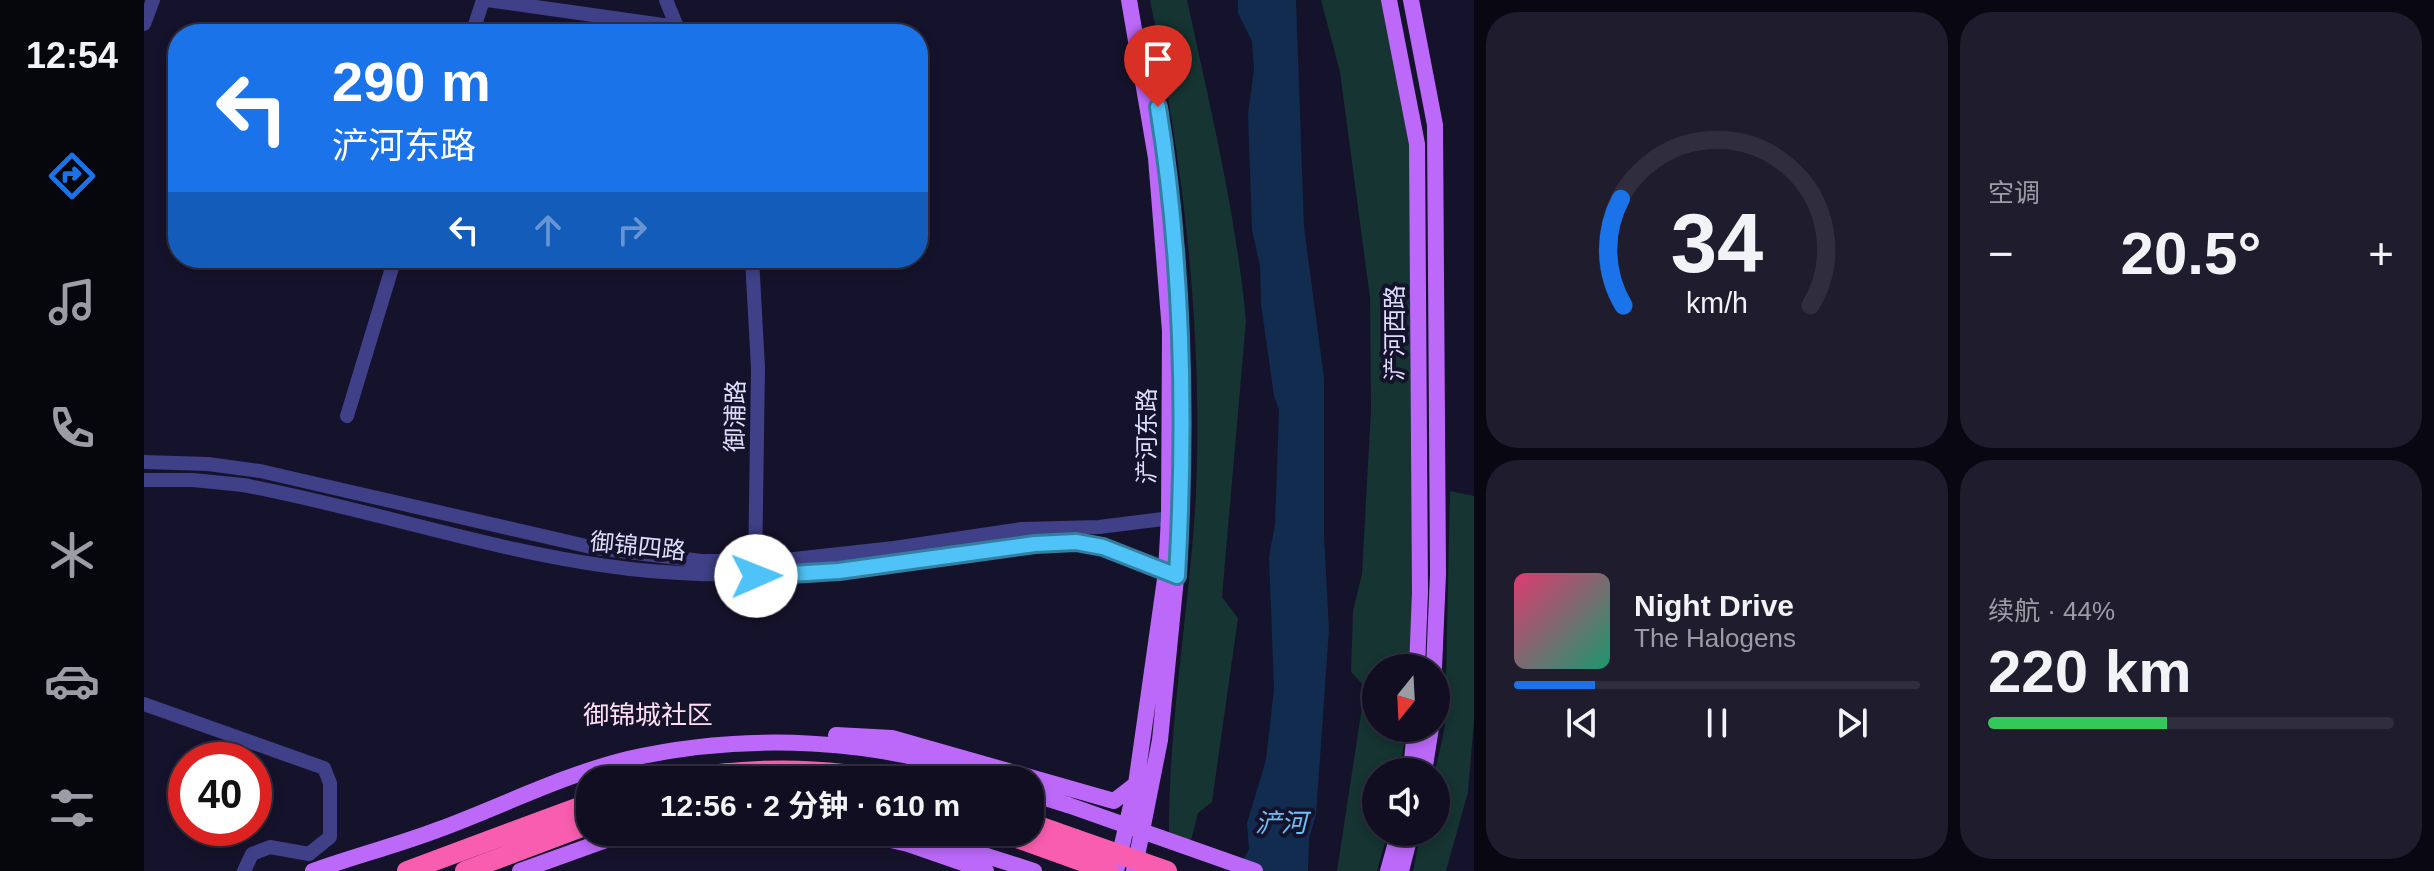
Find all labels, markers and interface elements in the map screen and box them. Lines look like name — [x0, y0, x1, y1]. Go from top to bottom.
pin — [1124, 25, 1192, 107]
text: 12:54 — [26, 35, 118, 76]
icon: arrive — [1136, 37, 1180, 81]
text: 290 m — [332, 50, 491, 113]
icon: left — [200, 56, 304, 160]
text: 浐河东路 — [332, 125, 476, 166]
icon: directions — [44, 148, 100, 204]
text: 空调 — [1988, 178, 2040, 208]
text: 34 — [1671, 196, 1763, 289]
icon: left — [442, 208, 486, 252]
icon: ahead — [526, 208, 570, 252]
icon: right — [610, 208, 654, 252]
text: 20.5° — [2121, 220, 2261, 287]
text: − — [1988, 229, 2014, 278]
text: + — [2368, 229, 2394, 278]
icon: music — [44, 274, 100, 330]
street label: 浐河西路 — [1381, 285, 1408, 381]
text: km/h — [1686, 287, 1748, 319]
street label: 御浦路 — [721, 380, 749, 452]
street label: 浐河东路 — [1133, 388, 1160, 484]
icon: phone — [44, 400, 100, 456]
icon: climate — [44, 527, 100, 583]
street label: 御锦四路 — [589, 528, 687, 564]
position arrow — [714, 534, 798, 618]
text: Night Drive — [1634, 589, 1794, 622]
text: 续航 · 44% — [1988, 596, 2115, 626]
text: The Halogens — [1634, 623, 1796, 653]
text: 220 km — [1988, 638, 2192, 705]
icon: car — [44, 653, 100, 709]
north arrow — [1362, 654, 1450, 742]
map controls — [1362, 654, 1450, 846]
district label: 御锦城社区 — [583, 700, 713, 730]
icon: previous — [1560, 701, 1604, 745]
icon: pause — [1695, 701, 1739, 745]
icon: next — [1830, 701, 1874, 745]
speed limit sign: 40 — [168, 742, 272, 846]
button: sound — [1362, 758, 1450, 846]
icon: filters — [44, 780, 100, 836]
text: 12:56 · 2 分钟 · 610 m — [660, 789, 960, 822]
water label: 浐河 — [1255, 808, 1312, 838]

